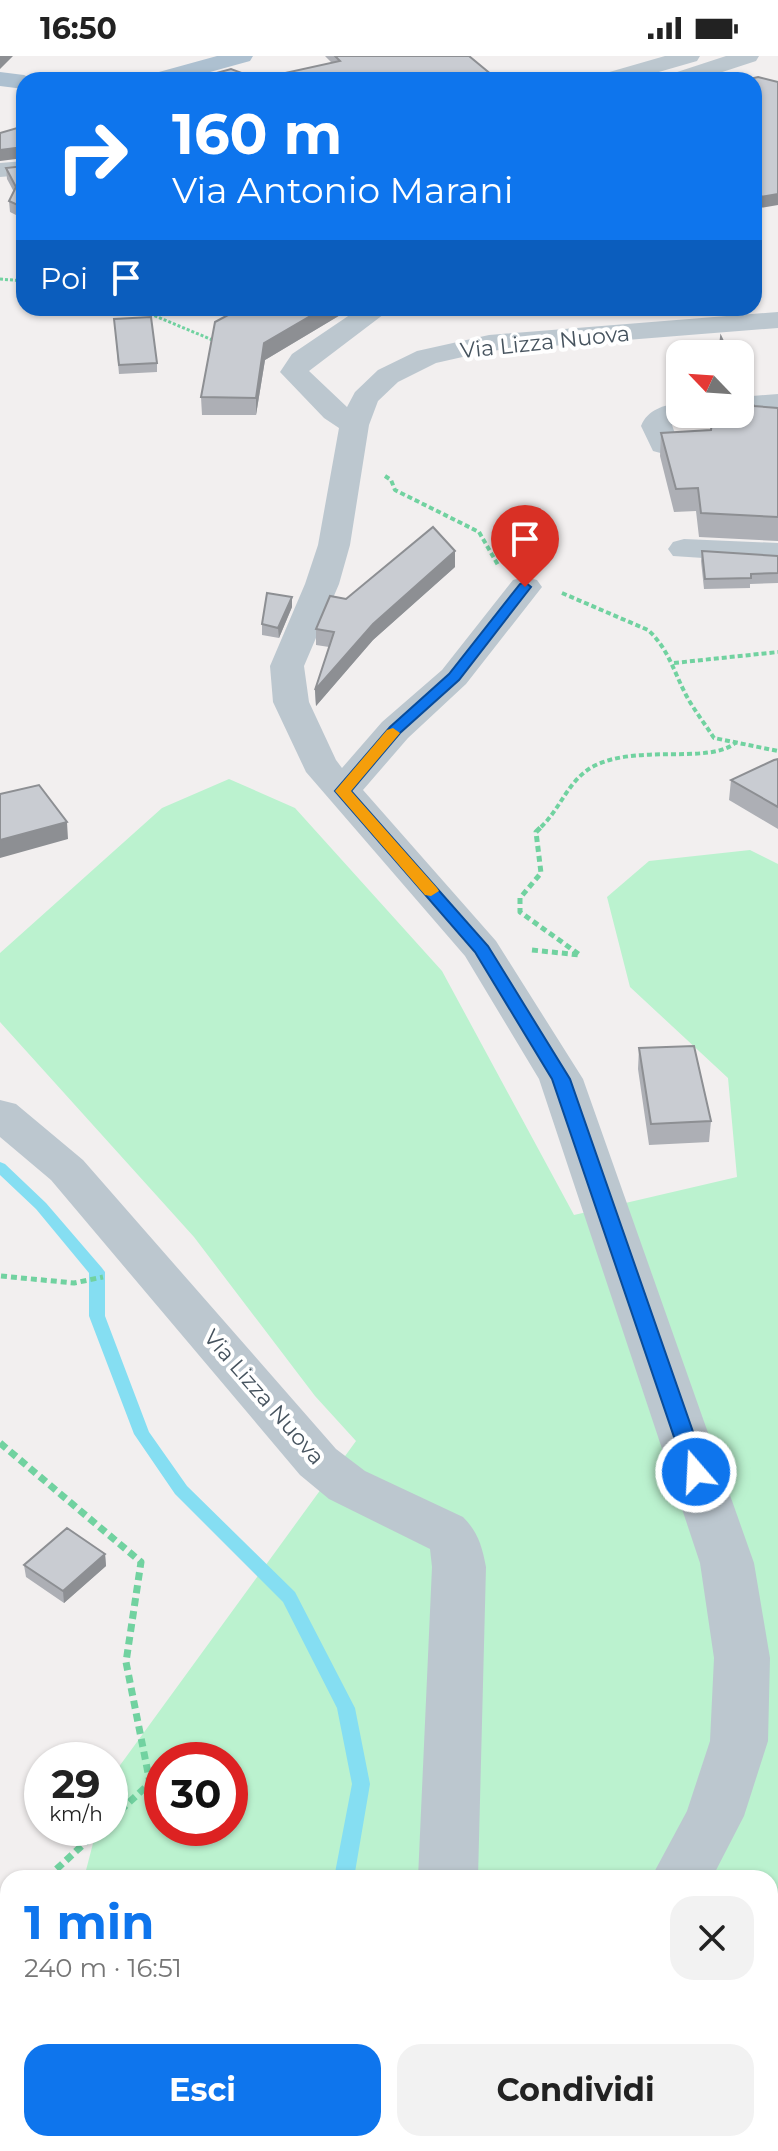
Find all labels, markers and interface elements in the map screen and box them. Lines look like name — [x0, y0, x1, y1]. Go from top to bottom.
text: 16:50 — [40, 10, 117, 47]
text: 160 m — [172, 100, 342, 168]
icon: right — [40, 104, 144, 208]
text: Via Antonio Marani — [172, 168, 513, 212]
icon: arrive — [104, 256, 148, 300]
text: Poi — [40, 260, 88, 297]
street label: Via Lizza Nuova — [459, 320, 631, 364]
north arrow — [666, 340, 754, 428]
map controls — [666, 340, 754, 428]
pin — [491, 505, 559, 587]
icon: arrive — [503, 517, 547, 561]
street label: Via Lizza Nuova — [198, 1324, 330, 1470]
position arrow — [654, 1430, 738, 1514]
speed limit sign: 30 — [144, 1742, 248, 1846]
text: 29 — [51, 1759, 101, 1808]
text: km/h — [49, 1802, 103, 1826]
text: 1 min — [24, 1893, 154, 1951]
button: close — [670, 1896, 754, 1980]
text: 240 m · 16:51 — [24, 1952, 182, 1984]
button: Esci — [24, 2044, 381, 2136]
button: Condividi — [397, 2044, 754, 2136]

